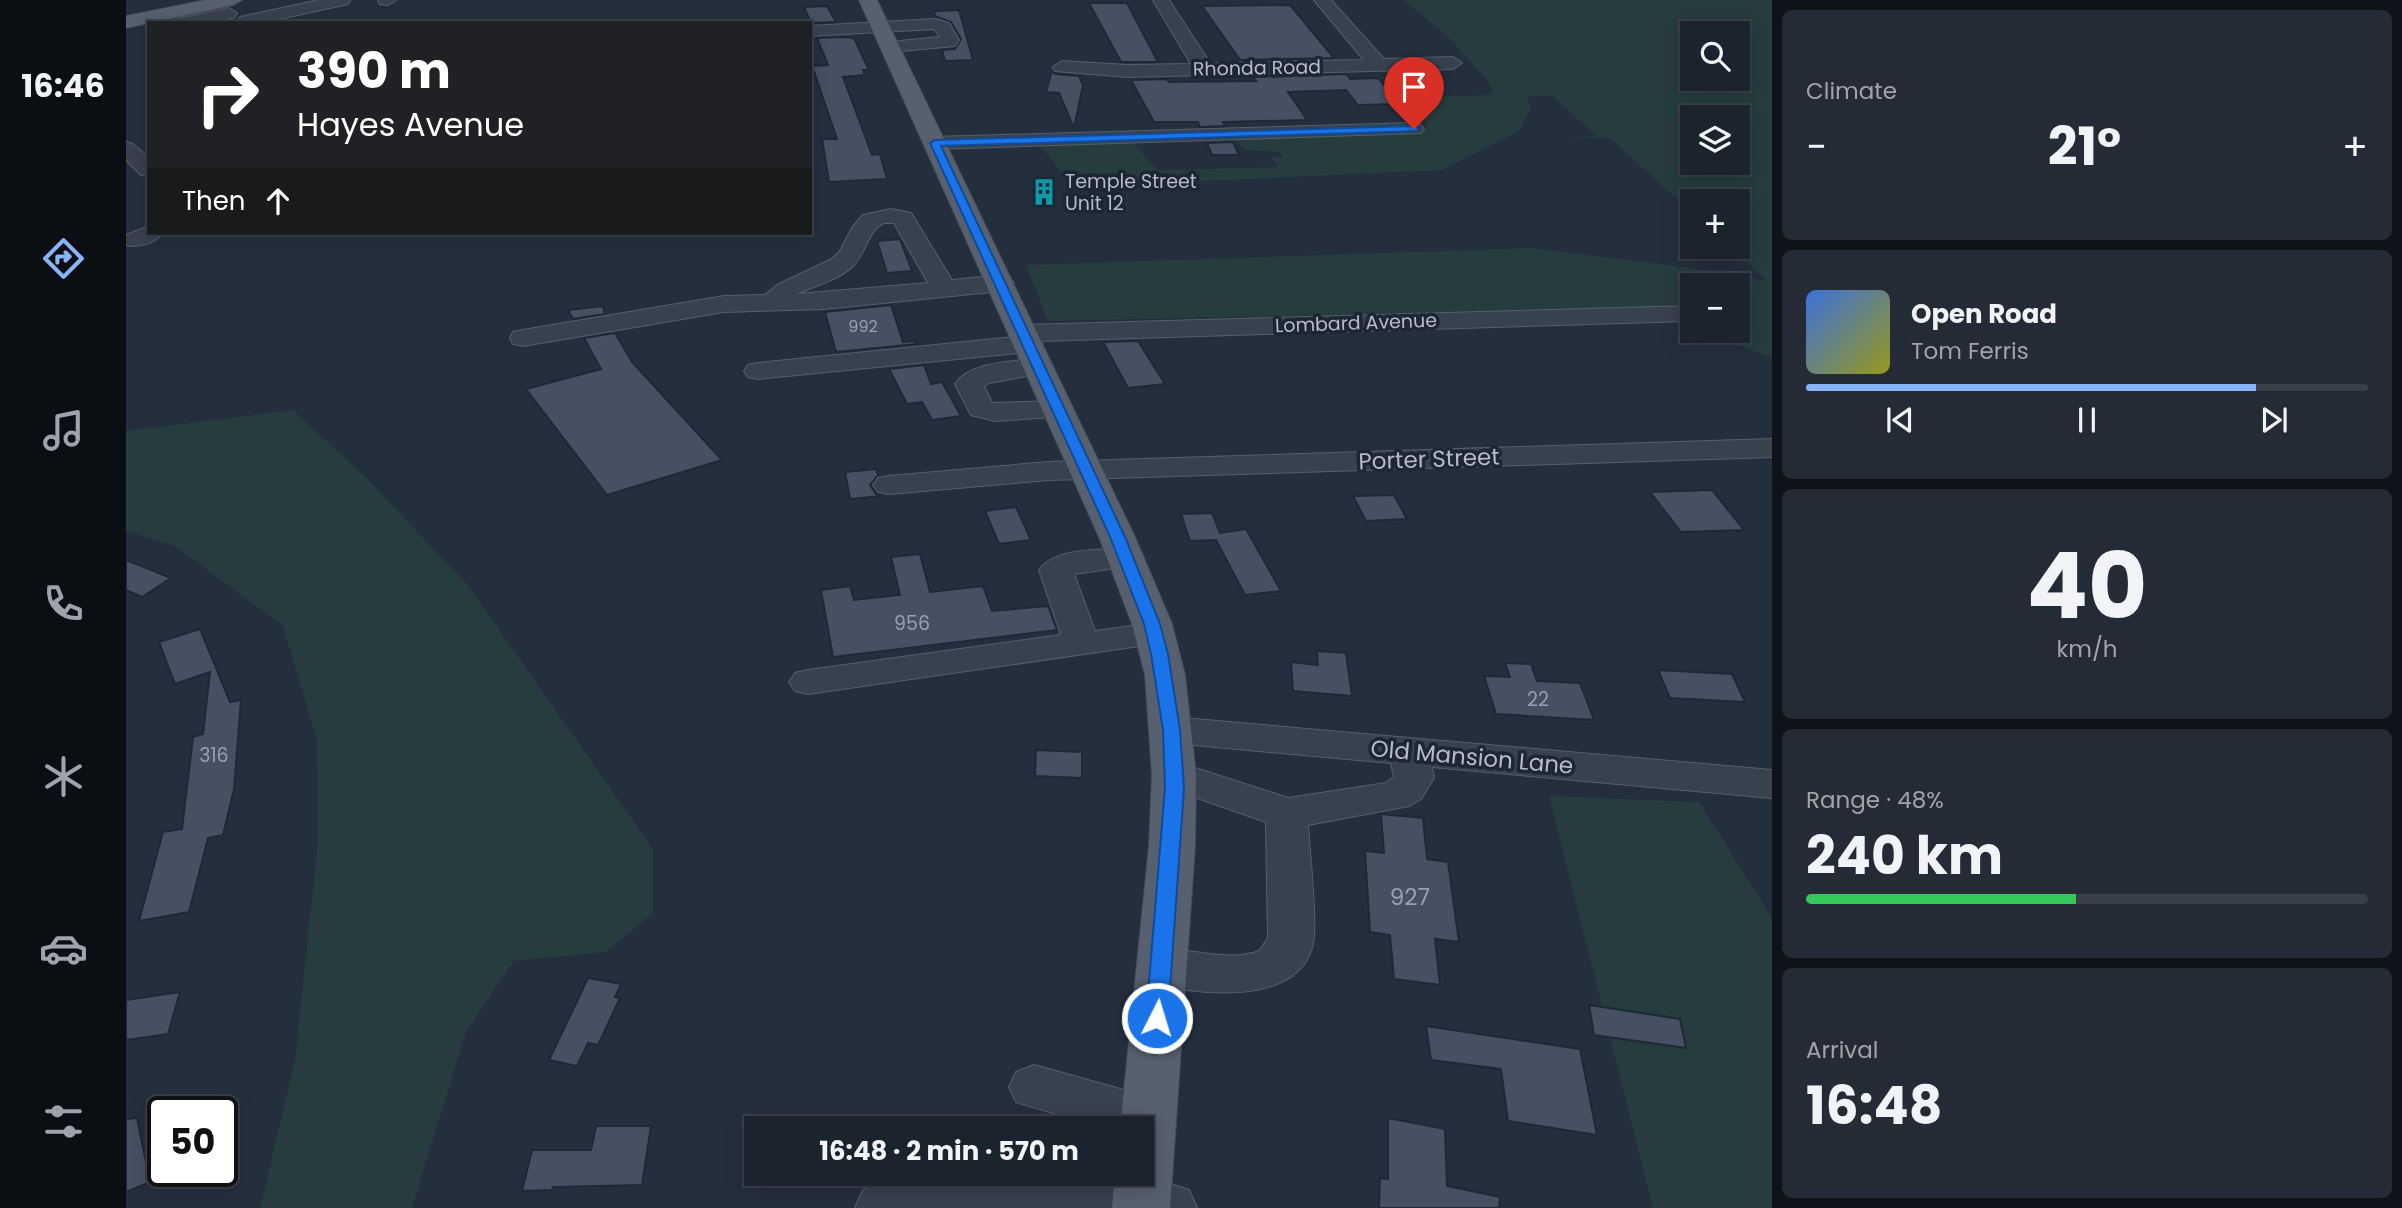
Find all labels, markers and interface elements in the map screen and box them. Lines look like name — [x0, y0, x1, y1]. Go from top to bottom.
map controls — [1680, 21, 1750, 343]
button: search — [1680, 21, 1750, 91]
text: 390 m — [297, 37, 451, 105]
icon: right — [182, 49, 273, 140]
street label: Rhonda Road — [1193, 53, 1321, 83]
pin — [1384, 57, 1444, 129]
text: 16:46 — [21, 63, 105, 108]
icon: arrive — [1395, 68, 1433, 106]
text: Climate — [1806, 75, 1897, 107]
text: Hayes Avenue — [297, 102, 524, 147]
button: layers — [1680, 105, 1750, 175]
text: 21° — [2048, 110, 2121, 183]
text: − — [1806, 120, 1827, 173]
text: + — [2342, 120, 2368, 173]
place label: Temple Street Unit 12 — [1065, 168, 1197, 217]
building icon: Temple Street Unit 12 — [1029, 177, 1059, 207]
icon: ahead — [259, 182, 297, 220]
text: Then — [182, 183, 245, 219]
button: + — [1680, 189, 1750, 259]
icon: directions — [39, 234, 88, 283]
button: − — [1680, 273, 1750, 343]
text: Open Road — [1911, 296, 2057, 332]
street label: Lombard Avenue — [1275, 307, 1437, 339]
house number: 992 — [848, 315, 878, 338]
text: Tom Ferris — [1911, 335, 2029, 367]
icon: previous — [1881, 401, 1919, 439]
icon: pause — [2068, 401, 2106, 439]
icon: next — [2255, 401, 2293, 439]
icon: music — [39, 406, 88, 455]
street label: Porter Street — [1358, 441, 1500, 477]
text: 40 — [2027, 522, 2147, 650]
icon: phone — [39, 579, 88, 628]
house number: 956 — [894, 610, 930, 637]
text: km/h — [2056, 633, 2118, 665]
house number: 22 — [1527, 686, 1549, 713]
street label: Old Mansion Lane — [1369, 732, 1575, 782]
house number: 316 — [199, 742, 229, 769]
icon: climate — [39, 752, 88, 801]
text: Range · 48% — [1806, 784, 1944, 816]
text: 240 km — [1806, 819, 2003, 892]
house number: 927 — [1390, 881, 1430, 913]
icon: car — [39, 924, 88, 973]
position arrow — [1120, 981, 1194, 1055]
text: Arrival — [1806, 1034, 1878, 1066]
text: 16:48 — [1806, 1069, 1942, 1142]
speed limit sign: 50 — [147, 1096, 238, 1187]
icon: filters — [39, 1097, 88, 1146]
text: 16:48 · 2 min · 570 m — [819, 1133, 1079, 1169]

